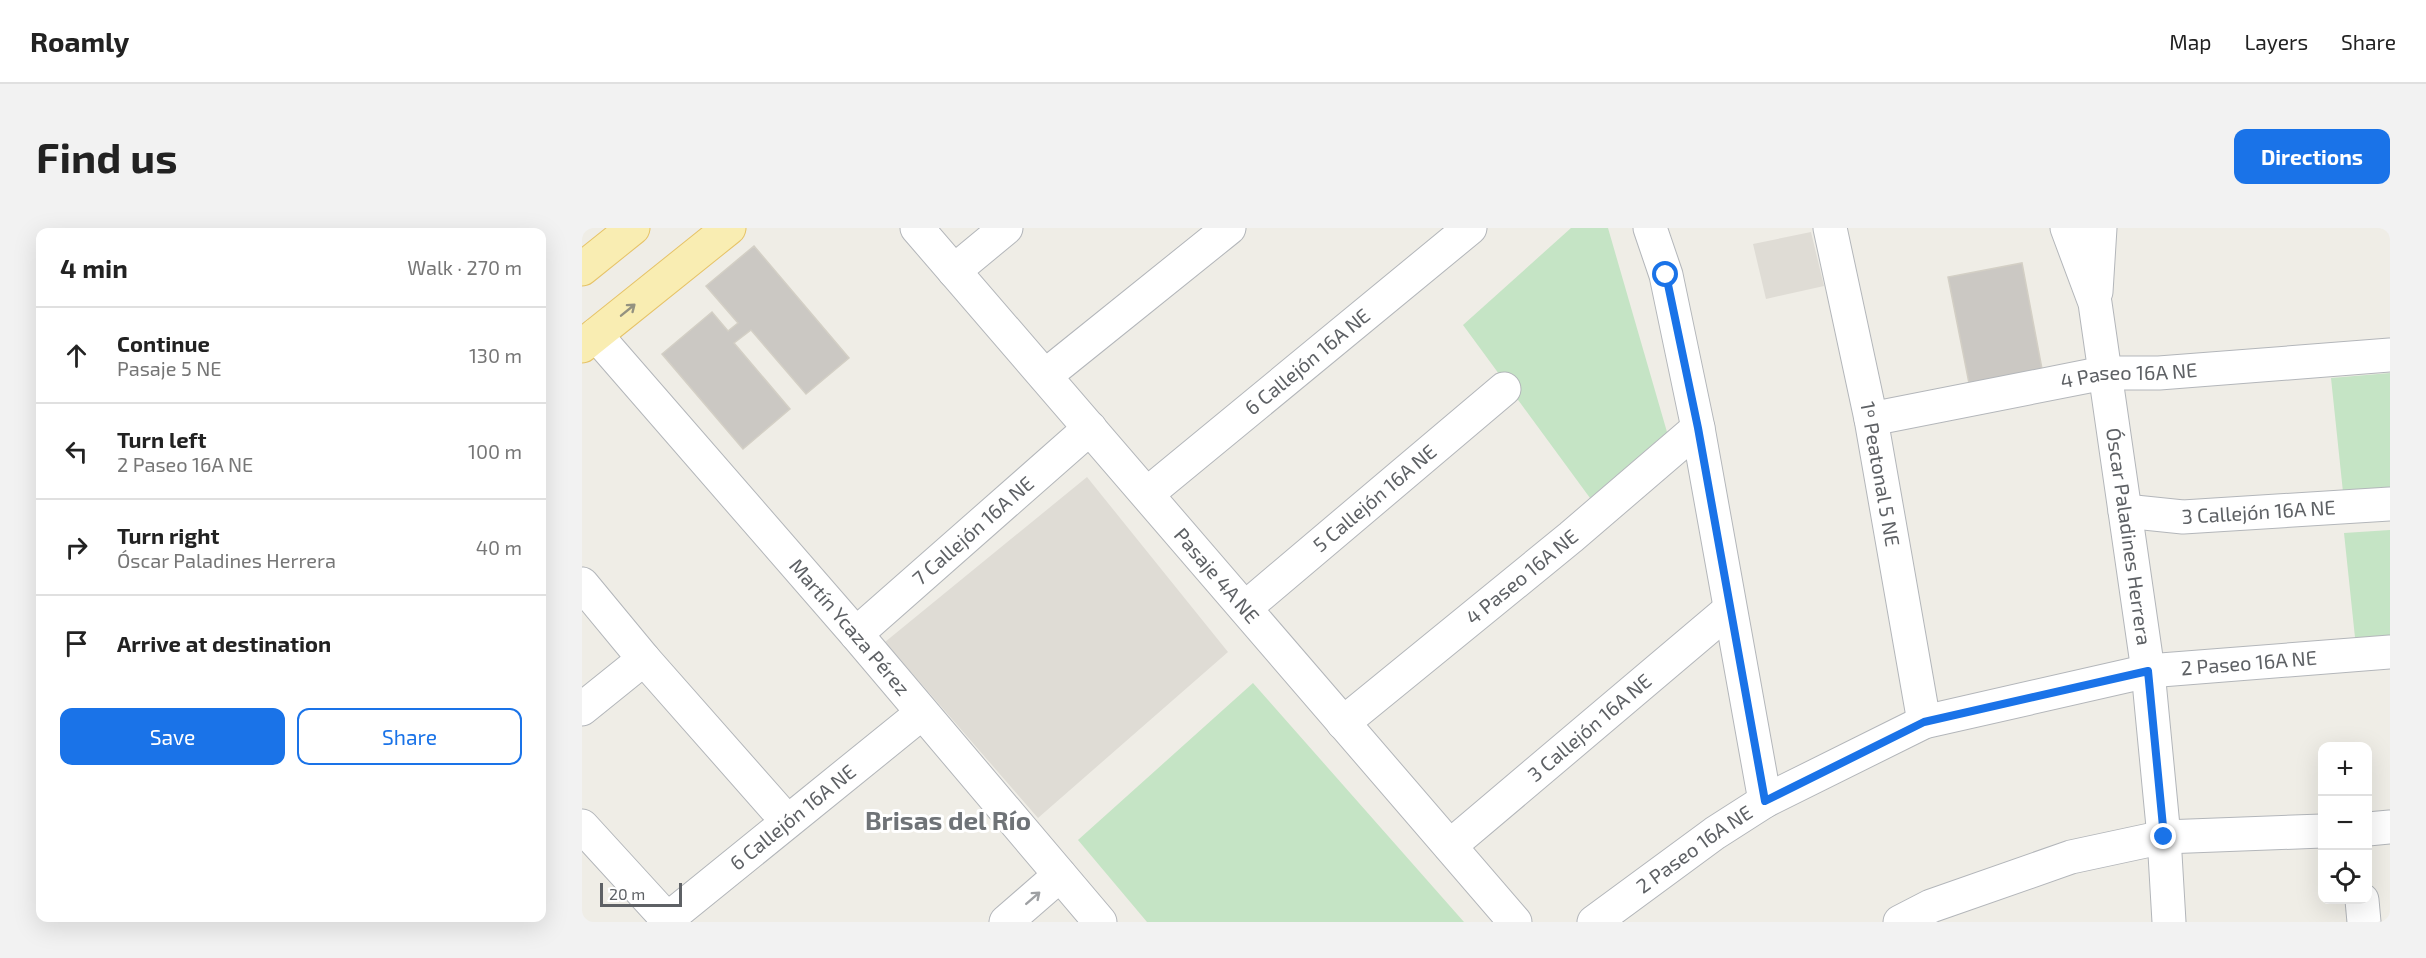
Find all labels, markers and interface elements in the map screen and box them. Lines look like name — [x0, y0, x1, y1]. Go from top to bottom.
text: Roamly — [30, 24, 129, 58]
text: Map — [2169, 29, 2211, 54]
text: Layers — [2244, 29, 2308, 54]
text: Share — [2341, 29, 2396, 54]
button: Directions — [2234, 129, 2390, 184]
text: Find us — [36, 131, 178, 181]
text: 4 min — [60, 252, 128, 283]
text: Walk · 270 m — [407, 255, 522, 279]
route start — [1652, 261, 1678, 287]
one-way arrow — [619, 303, 635, 316]
street label: 6 Callejón 16A NE — [1240, 303, 1374, 419]
text: Continue — [117, 330, 210, 356]
icon: ahead — [60, 339, 93, 372]
text: 130 m — [469, 343, 522, 367]
text: Pasaje 5 NE — [117, 356, 222, 380]
street label: 4 Paseo 16A NE — [2058, 357, 2198, 392]
street label: 1º Peatonal 5 NE — [1856, 400, 1906, 548]
text: Turn left — [117, 426, 206, 452]
street label: Óscar Paladines Herrera — [2102, 426, 2157, 647]
icon: left — [60, 435, 93, 468]
text: 100 m — [468, 439, 522, 463]
street label: 5 Callejón 16A NE — [1308, 439, 1441, 556]
text: 2 Paseo 16A NE — [117, 452, 253, 476]
street label: 7 Callejón 16A NE — [907, 470, 1038, 590]
street label: 3 Callejón 16A NE — [2181, 494, 2336, 528]
text: Turn right — [117, 522, 219, 548]
street label: Pasaje 4A NE — [1170, 522, 1265, 628]
street label: 4 Paseo 16A NE — [1461, 523, 1582, 629]
icon: right — [60, 531, 93, 564]
text: 40 m — [476, 535, 522, 559]
text: Óscar Paladines Herrera — [117, 548, 336, 572]
street label: Martín Ycaza Pérez — [785, 553, 916, 700]
icon: arrive — [60, 627, 93, 660]
text: Arrive at destination — [117, 630, 331, 656]
street label: 2 Paseo 16A NE — [2180, 645, 2318, 679]
street label: 3 Callejón 16A NE — [1522, 668, 1656, 786]
button: Save — [60, 708, 285, 765]
button: Share — [297, 708, 522, 765]
map controls — [2318, 742, 2372, 904]
button: + — [2318, 742, 2372, 796]
street label: 6 Callejón 16A NE — [725, 759, 860, 875]
button: − — [2318, 796, 2372, 850]
street label: 2 Paseo 16A NE — [1631, 799, 1756, 898]
district label: Brisas del Río — [865, 804, 1031, 835]
route end — [2150, 823, 2176, 849]
button: locate — [2318, 850, 2372, 904]
scale bar — [600, 880, 682, 908]
text: 20 m — [609, 884, 645, 903]
one-way arrow — [1025, 892, 1041, 905]

